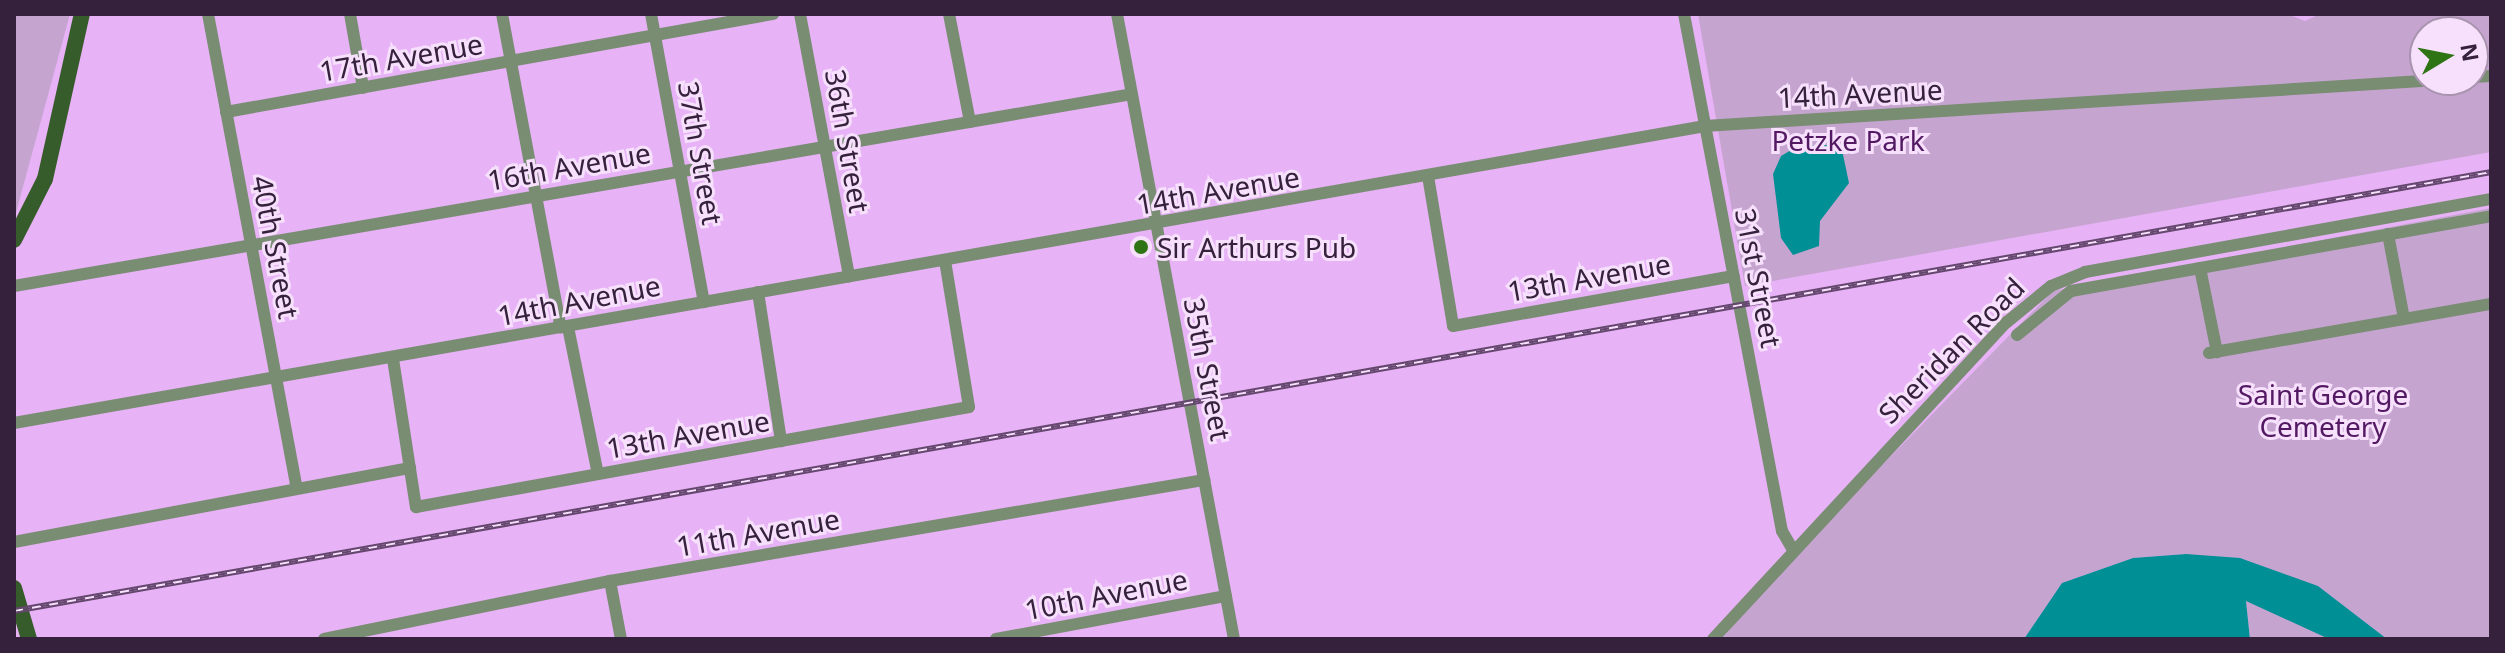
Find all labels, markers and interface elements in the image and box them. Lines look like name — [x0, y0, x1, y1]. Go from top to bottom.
north arrow — [2409, 16, 2489, 96]
street label: 17th Avenue — [317, 26, 485, 88]
text: N — [2454, 41, 2487, 64]
street label: 36th Street — [819, 67, 877, 215]
street label: 14th Avenue — [1777, 72, 1943, 114]
street label: 37th Street — [672, 79, 730, 227]
park label: Petzke Park — [1771, 123, 1925, 157]
street label: 16th Avenue — [485, 135, 653, 197]
street label: 14th Avenue — [1134, 159, 1302, 221]
street label: 40th Street — [246, 173, 306, 321]
street label: 31st Street — [1729, 206, 1789, 350]
place label: Sir Arthurs Pub — [1157, 230, 1356, 264]
marker: Sir Arthurs Pub — [1132, 238, 1150, 256]
street label: 13th Avenue — [1505, 246, 1673, 308]
street label: 14th Avenue — [495, 268, 663, 332]
street label: Sheridan Road — [1871, 270, 2031, 430]
street label: 35th Street — [1178, 295, 1238, 443]
park label: Saint George Cemetery — [2238, 377, 2408, 443]
street label: 13th Avenue — [604, 403, 772, 465]
street label: 11th Avenue — [674, 501, 842, 563]
street label: 10th Avenue — [1022, 562, 1190, 626]

